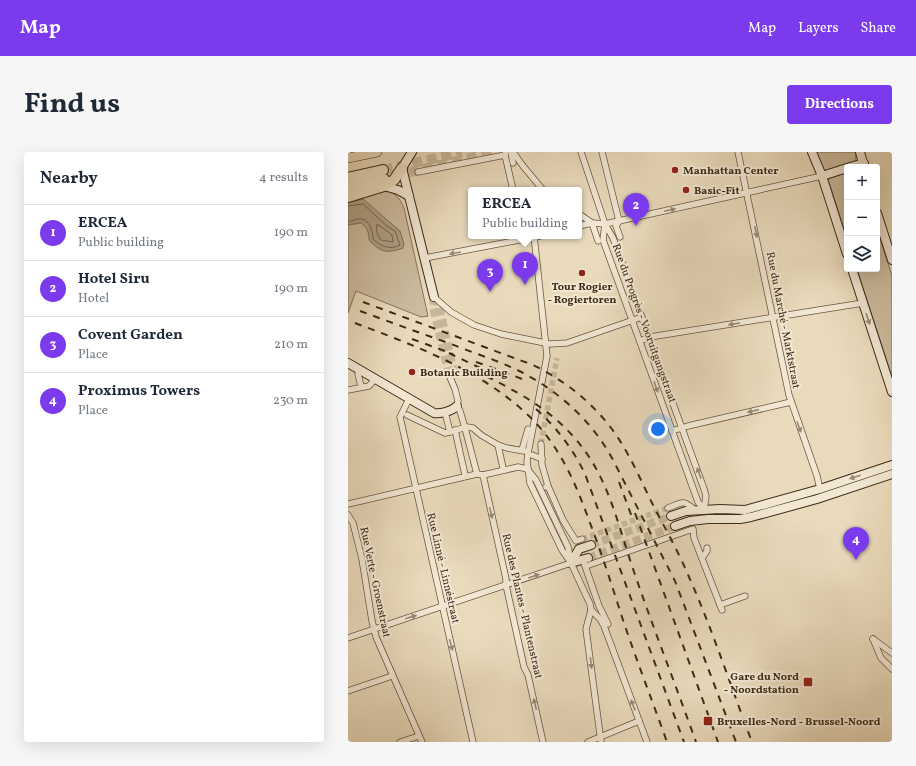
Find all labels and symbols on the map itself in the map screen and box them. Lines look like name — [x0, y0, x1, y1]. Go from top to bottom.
place label: Manhattan Center — [683, 164, 779, 179]
marker: Manhattan Center — [670, 165, 680, 175]
place label: Basic-Fit — [694, 184, 740, 199]
marker: Basic-Fit — [681, 185, 691, 195]
pin: 2 — [623, 193, 649, 226]
one-way arrow — [664, 206, 676, 212]
one-way arrow — [753, 226, 759, 238]
street label: Rue du Progrès - Vooruitgangstraat — [608, 242, 679, 405]
one-way arrow — [449, 250, 461, 256]
street label: Rue du Marché - Marktstraat — [762, 251, 803, 390]
pin: 1 — [512, 252, 538, 285]
pin: 3 — [477, 259, 503, 292]
marker: Tour Rogier - Rogiertoren — [577, 268, 587, 278]
place label: Tour Rogier - Rogiertoren — [547, 280, 617, 308]
one-way arrow — [866, 314, 872, 326]
one-way arrow — [728, 321, 740, 327]
place label: Botanic Building — [420, 366, 508, 381]
marker: Botanic Building — [407, 367, 417, 377]
one-way arrow — [654, 381, 660, 393]
one-way arrow — [746, 408, 758, 414]
your location — [648, 419, 668, 439]
one-way arrow — [797, 421, 803, 433]
one-way arrow — [695, 466, 701, 478]
one-way arrow — [849, 474, 861, 480]
one-way arrow — [489, 507, 495, 519]
street label: Rue Linné - Linnéstraat — [422, 512, 463, 625]
street label: Rue Verte - Groenstraat — [355, 526, 394, 639]
pin: 4 — [843, 527, 869, 560]
street label: Rue des Plantes - Plantenstraat — [498, 532, 546, 681]
one-way arrow — [529, 572, 541, 578]
one-way arrow — [406, 614, 418, 620]
one-way arrow — [449, 639, 455, 651]
one-way arrow — [588, 657, 594, 669]
place label: Gare du Nord - Noordstation — [724, 670, 799, 698]
marker: Gare du Nord - Noordstation — [802, 676, 814, 688]
one-way arrow — [531, 698, 537, 710]
one-way arrow — [630, 699, 636, 711]
marker: Bruxelles-Nord - Brussel-Noord — [702, 715, 714, 727]
place label: Bruxelles-Nord - Brussel-Noord — [717, 715, 881, 730]

